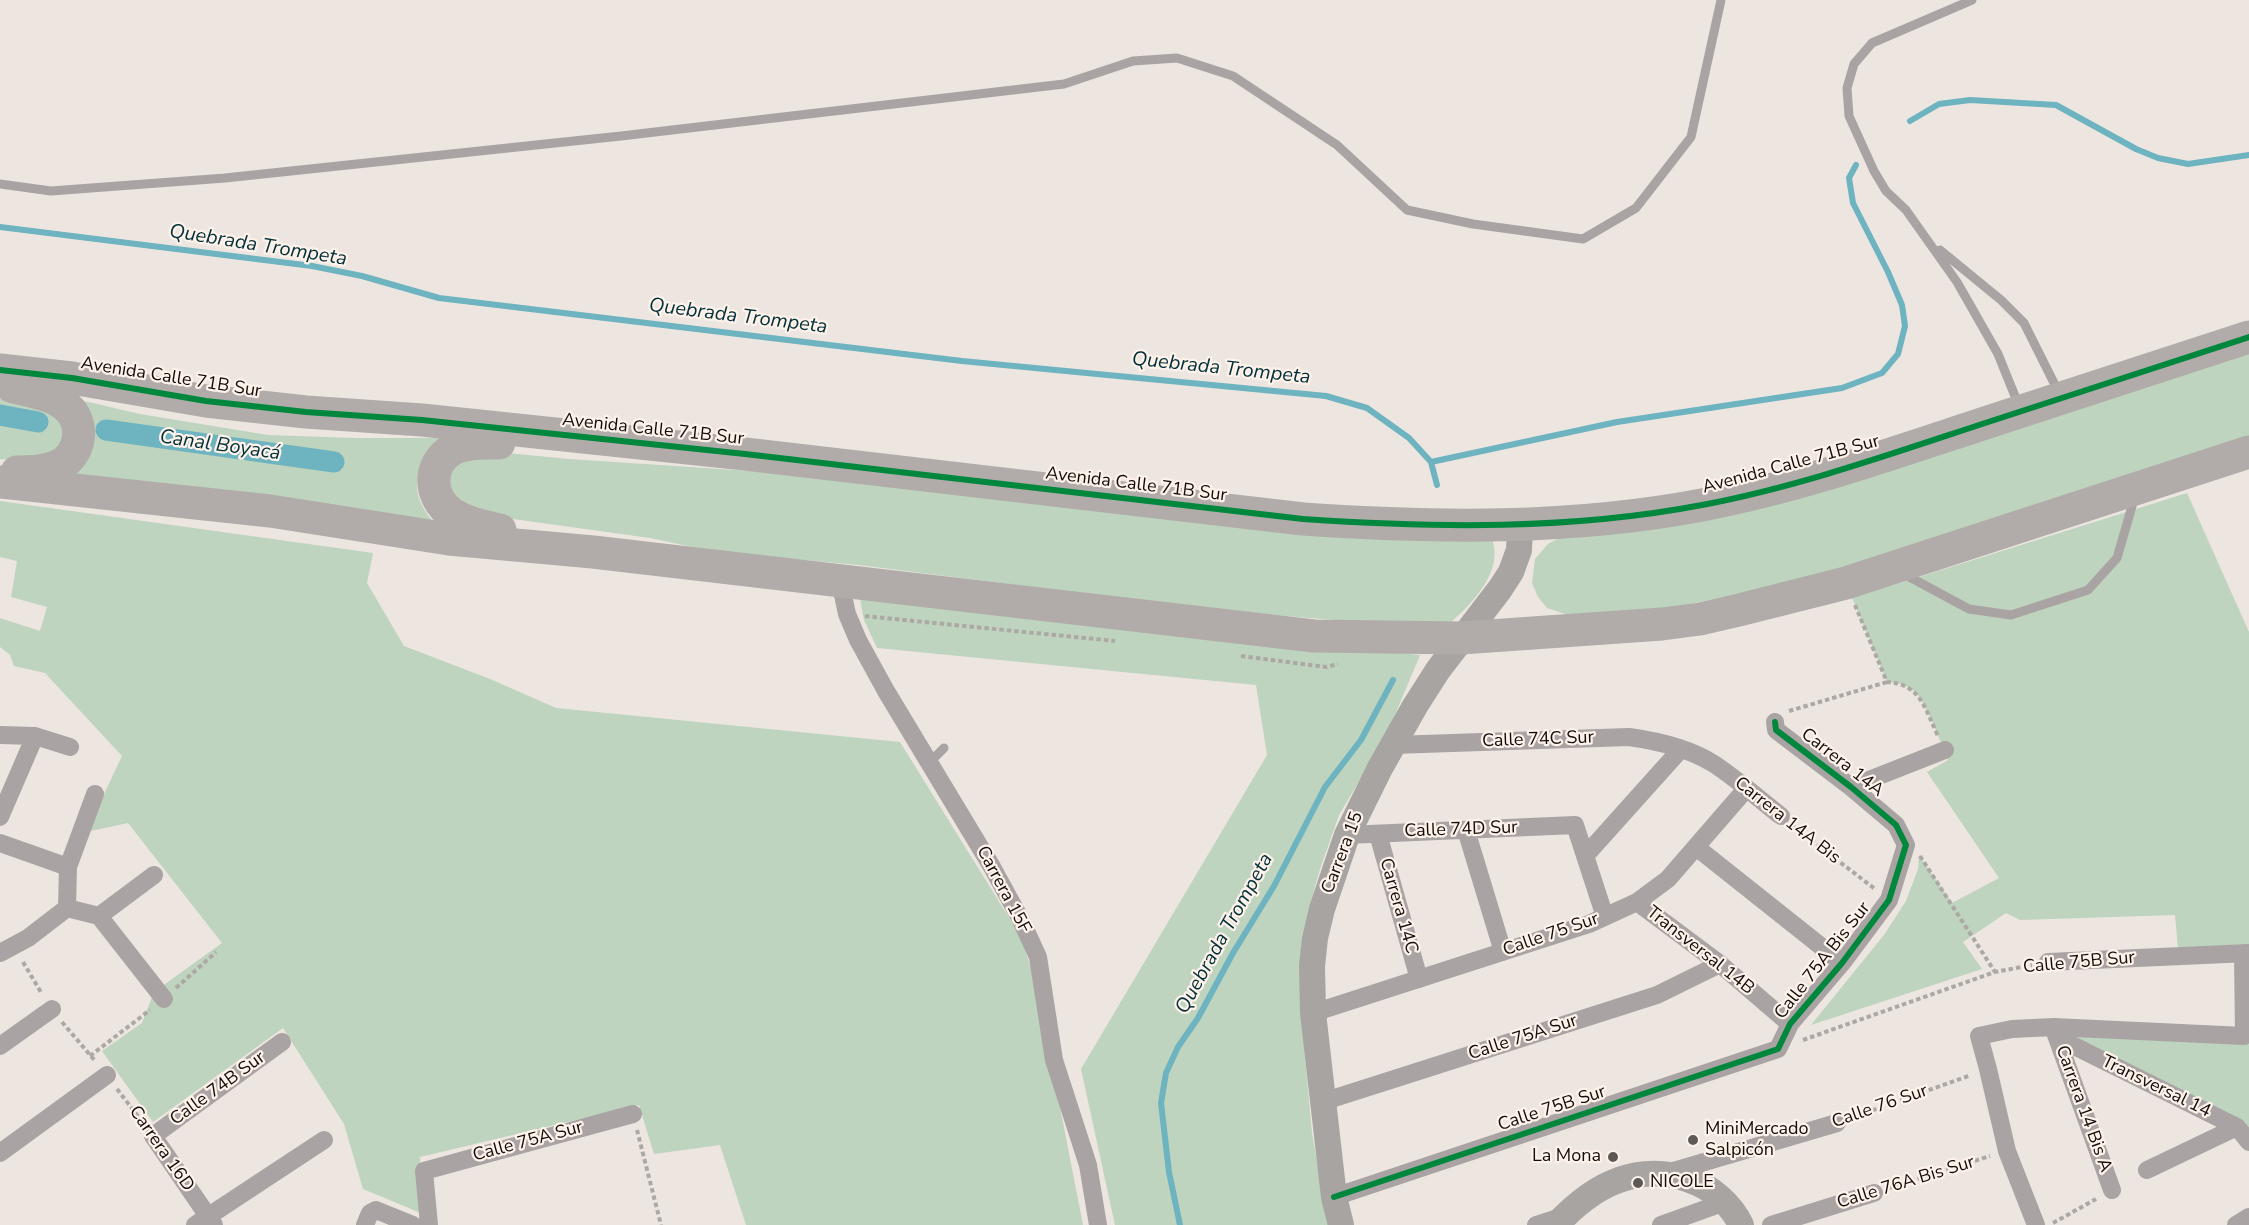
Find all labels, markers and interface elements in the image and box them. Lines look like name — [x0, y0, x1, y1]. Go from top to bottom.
water label: Quebrada Trompeta — [167, 220, 349, 272]
water label: Quebrada Trompeta — [647, 294, 829, 340]
water label: Quebrada Trompeta — [1130, 348, 1312, 390]
street label: Avenida Calle 71B Sur — [79, 353, 263, 403]
street label: Avenida Calle 71B Sur — [561, 410, 745, 450]
water label: Canal Boyacá — [158, 426, 282, 466]
street label: Avenida Calle 71B Sur — [1700, 431, 1882, 499]
street label: Avenida Calle 71B Sur — [1044, 463, 1228, 507]
street label: Carrera 14A — [1796, 724, 1888, 802]
street label: Calle 74C Sur — [1482, 727, 1594, 753]
street label: Carrera 14A Bis — [1730, 773, 1844, 869]
street label: Carrera 15 — [1318, 809, 1368, 897]
street label: Calle 74D Sur — [1404, 817, 1518, 843]
street label: Carrera 15F — [971, 843, 1035, 937]
water label: Quebrada Trompeta — [1171, 850, 1279, 1018]
street label: Carrera 14C — [1374, 856, 1422, 956]
street label: Calle 75A Bis Sur — [1771, 898, 1875, 1024]
street label: Transversal 14B — [1642, 902, 1758, 1000]
street label: Calle 75 Sur — [1500, 909, 1602, 961]
street label: Calle 75B Sur — [2022, 947, 2136, 979]
street label: Calle 75A Sur — [1466, 1010, 1580, 1066]
street label: Carrera 14 Bis A — [2050, 1043, 2116, 1175]
street label: Calle 74B Sur — [166, 1047, 270, 1131]
street label: Transversal 14 — [2098, 1051, 2214, 1123]
street label: Calle 75B Sur — [1495, 1081, 1609, 1137]
street label: Calle 76 Sur — [1829, 1081, 1931, 1133]
street label: Carrera 16D — [124, 1102, 198, 1196]
street label: Calle 75A Sur — [471, 1117, 585, 1167]
place label: MiniMercado Salpicón — [1705, 1119, 1809, 1162]
marker: MiniMercado Salpicón — [1686, 1133, 1700, 1147]
place label: La Mona — [1532, 1146, 1601, 1168]
marker: La Mona — [1606, 1150, 1620, 1164]
street label: Calle 76A Bis Sur — [1835, 1152, 1977, 1214]
place label: NICOLE — [1650, 1172, 1714, 1194]
marker: NICOLE — [1631, 1176, 1645, 1190]

